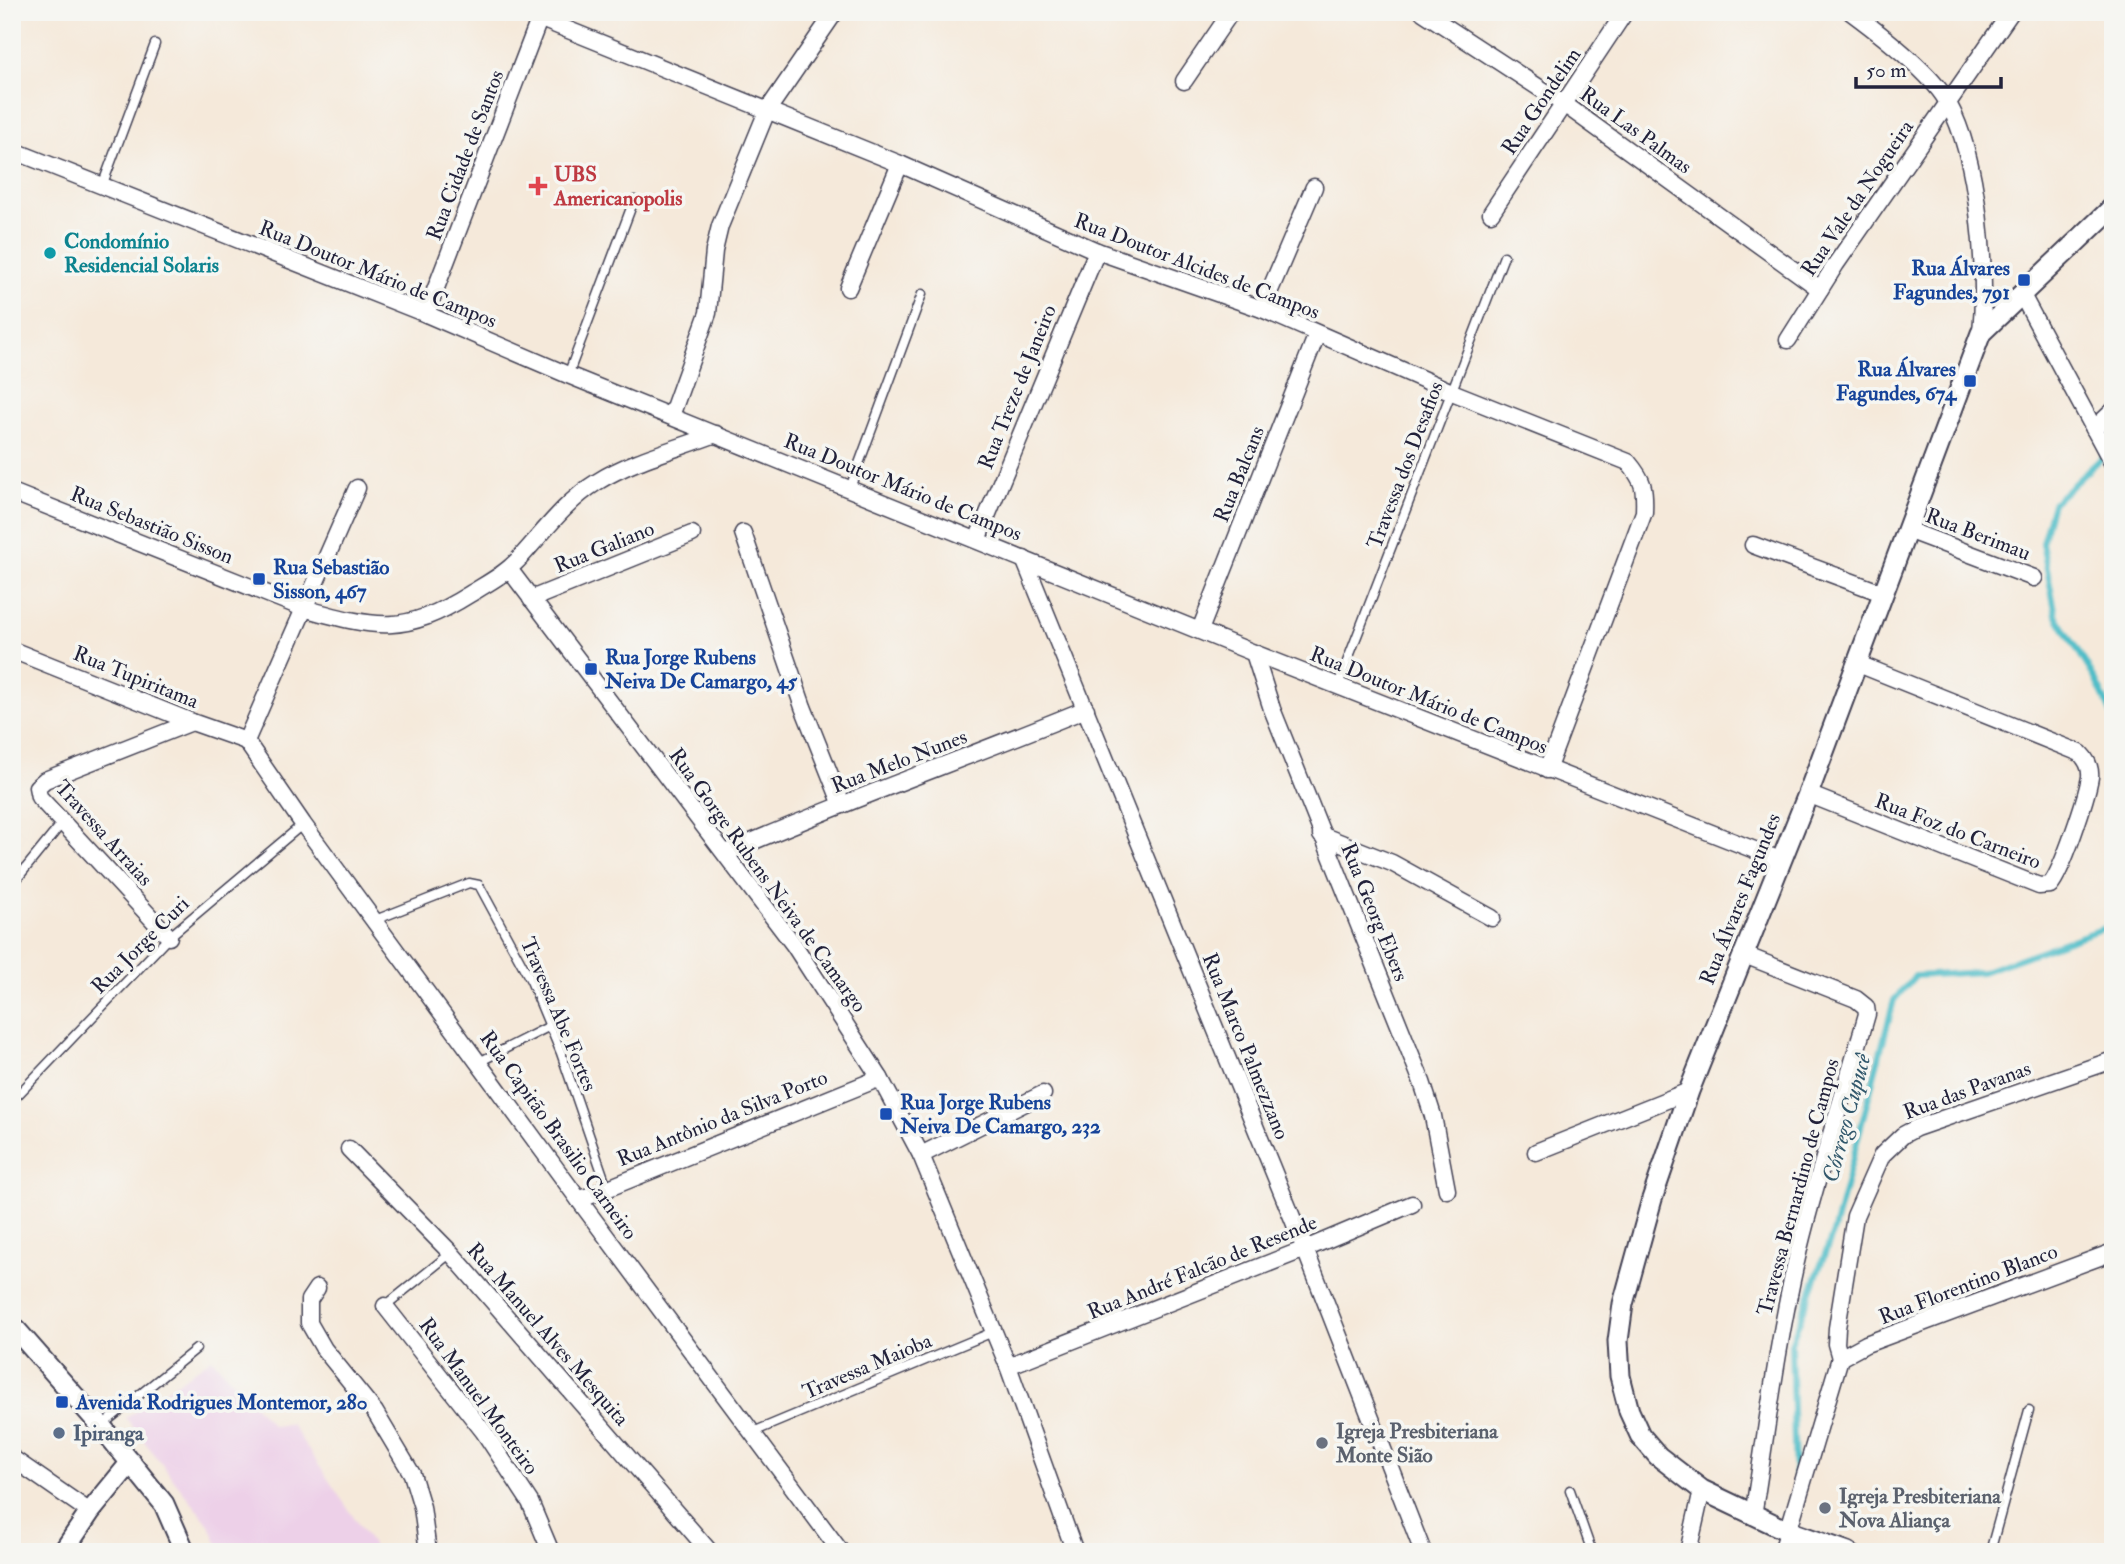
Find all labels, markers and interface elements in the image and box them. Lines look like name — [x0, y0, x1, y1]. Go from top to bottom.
street label: Rua Gondelim — [1496, 42, 1587, 160]
scale bar — [1856, 46, 2001, 90]
text: 50 m — [1866, 57, 1907, 84]
street label: Rua Cidade de Santos — [421, 66, 510, 244]
street label: Rua Las Palmas — [1574, 81, 1697, 180]
street label: Rua Vale da Nogueira — [1795, 115, 1920, 282]
place label: UBS Americanopolis — [553, 161, 682, 212]
marker: UBS Americanopolis — [528, 176, 548, 196]
street label: Rua Doutor Alcides de Campos — [1070, 207, 1323, 326]
street label: Rua Doutor Mário de Campos — [255, 214, 501, 335]
place label: Condomínio Residencial Solaris — [64, 228, 219, 279]
marker: Condomínio Residencial Solaris — [42, 245, 58, 261]
place label: Rua Álvares Fagundes, 791 — [1893, 255, 2010, 306]
marker: Rua Álvares Fagundes, 791 — [2016, 272, 2032, 288]
street label: Rua Treze de Janeiro — [972, 301, 1063, 473]
place label: Rua Álvares Fagundes, 674 — [1836, 356, 1958, 407]
marker: Rua Álvares Fagundes, 674 — [1962, 373, 1978, 389]
street label: Travessa dos Desafios — [1361, 378, 1450, 553]
street label: Rua Balcans — [1208, 422, 1271, 526]
street label: Rua Doutor Mário de Campos — [780, 427, 1026, 548]
street label: Rua Sebastião Sisson — [66, 480, 237, 571]
street label: Rua Berimau — [1921, 502, 2034, 567]
street label: Rua Galiano — [550, 515, 658, 580]
place label: Rua Sebastião Sisson, 467 — [273, 554, 389, 605]
marker: Rua Sebastião Sisson, 467 — [251, 571, 267, 587]
street label: Rua Tupiritama — [69, 640, 203, 715]
street label: Rua Doutor Mário de Campos — [1306, 640, 1552, 761]
place label: Rua Jorge Rubens Neiva De Camargo, 45 — [604, 644, 798, 695]
marker: Rua Jorge Rubens Neiva De Camargo, 45 — [583, 661, 599, 677]
street label: Rua Melo Nunes — [827, 723, 971, 800]
street label: Rua Gorge Rubens Neiva de Camargo — [663, 743, 873, 1018]
street label: Travessa Arraias — [49, 775, 158, 892]
street label: Rua Foz do Carneiro — [1871, 787, 2045, 876]
street label: Rua Álvares Fagundes — [1694, 809, 1787, 989]
street label: Rua Georg Ebers — [1334, 839, 1415, 985]
street label: Rua Jorge Curi — [86, 890, 195, 1000]
street label: Travessa Abe Fortes — [514, 933, 603, 1095]
street label: Rua Marco Palmezzano — [1196, 949, 1295, 1143]
street label: Rua Capitão Brasilio Carneiro — [474, 1026, 643, 1245]
water label: Córrego Cupucê — [1815, 1049, 1878, 1186]
street label: Rua das Pavanas — [1900, 1055, 2035, 1126]
street label: Travessa Bernardino de Campos — [1751, 1056, 1846, 1319]
street label: Rua Antônio da Silva Porto — [613, 1064, 831, 1173]
place label: Rua Jorge Rubens Neiva De Camargo, 232 — [899, 1089, 1101, 1140]
marker: Rua Jorge Rubens Neiva De Camargo, 232 — [878, 1106, 894, 1122]
street label: Rua André Falcão de Resende — [1083, 1209, 1321, 1326]
street label: Rua Manuel Alves Mesquita — [461, 1237, 635, 1432]
street label: Rua Florentino Blanco — [1875, 1238, 2061, 1331]
street label: Rua Manuel Monteiro — [413, 1313, 545, 1480]
street label: Travessa Maioba — [798, 1327, 936, 1406]
place label: Avenida Rodrigues Montemor, 280 — [75, 1389, 368, 1416]
marker: Avenida Rodrigues Montemor, 280 — [54, 1394, 70, 1410]
place label: Igreja Presbiteriana Monte Sião — [1335, 1418, 1499, 1469]
place label: Ipiranga — [73, 1420, 145, 1447]
marker: Ipiranga — [51, 1425, 67, 1441]
marker: Igreja Presbiteriana Monte Sião — [1314, 1435, 1330, 1451]
place label: Igreja Presbiteriana Nova Aliança — [1838, 1483, 2002, 1534]
marker: Igreja Presbiteriana Nova Aliança — [1817, 1500, 1833, 1516]

